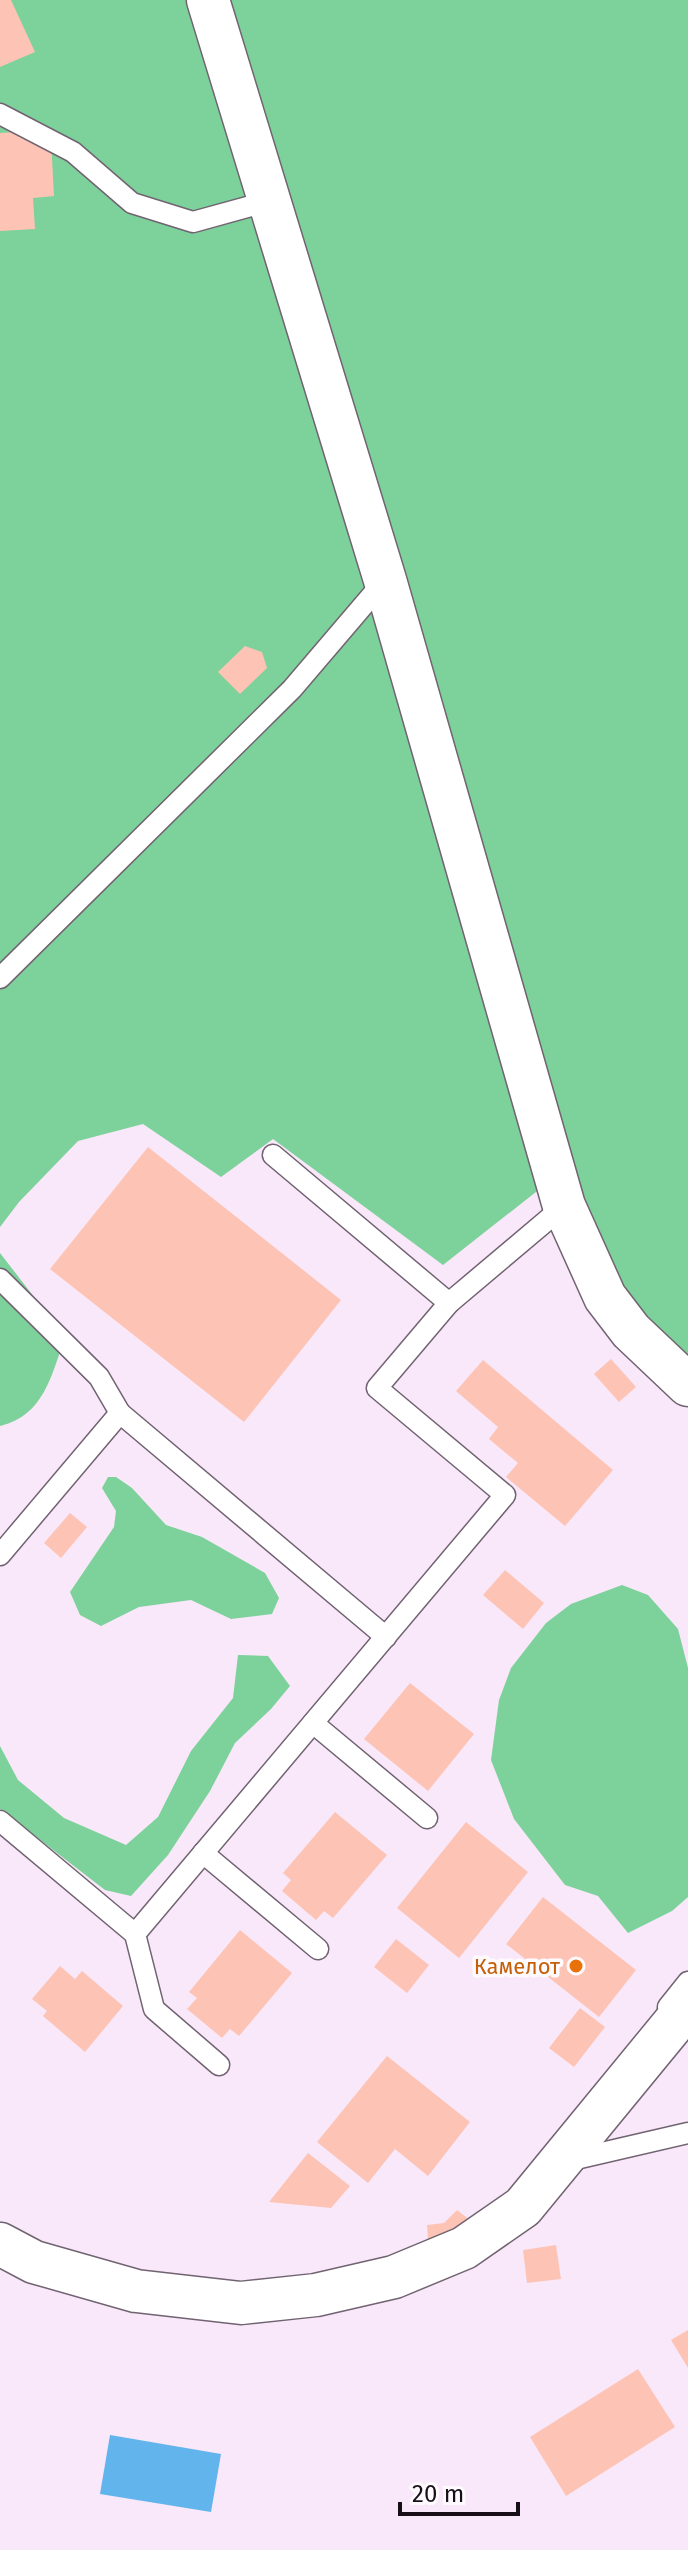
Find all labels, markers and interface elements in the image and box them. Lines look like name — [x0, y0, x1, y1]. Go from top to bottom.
place label: Камелот — [474, 1953, 560, 1980]
marker: Камелот — [567, 1957, 585, 1975]
scale bar — [400, 2466, 518, 2516]
text: 20 m — [412, 2480, 464, 2508]

